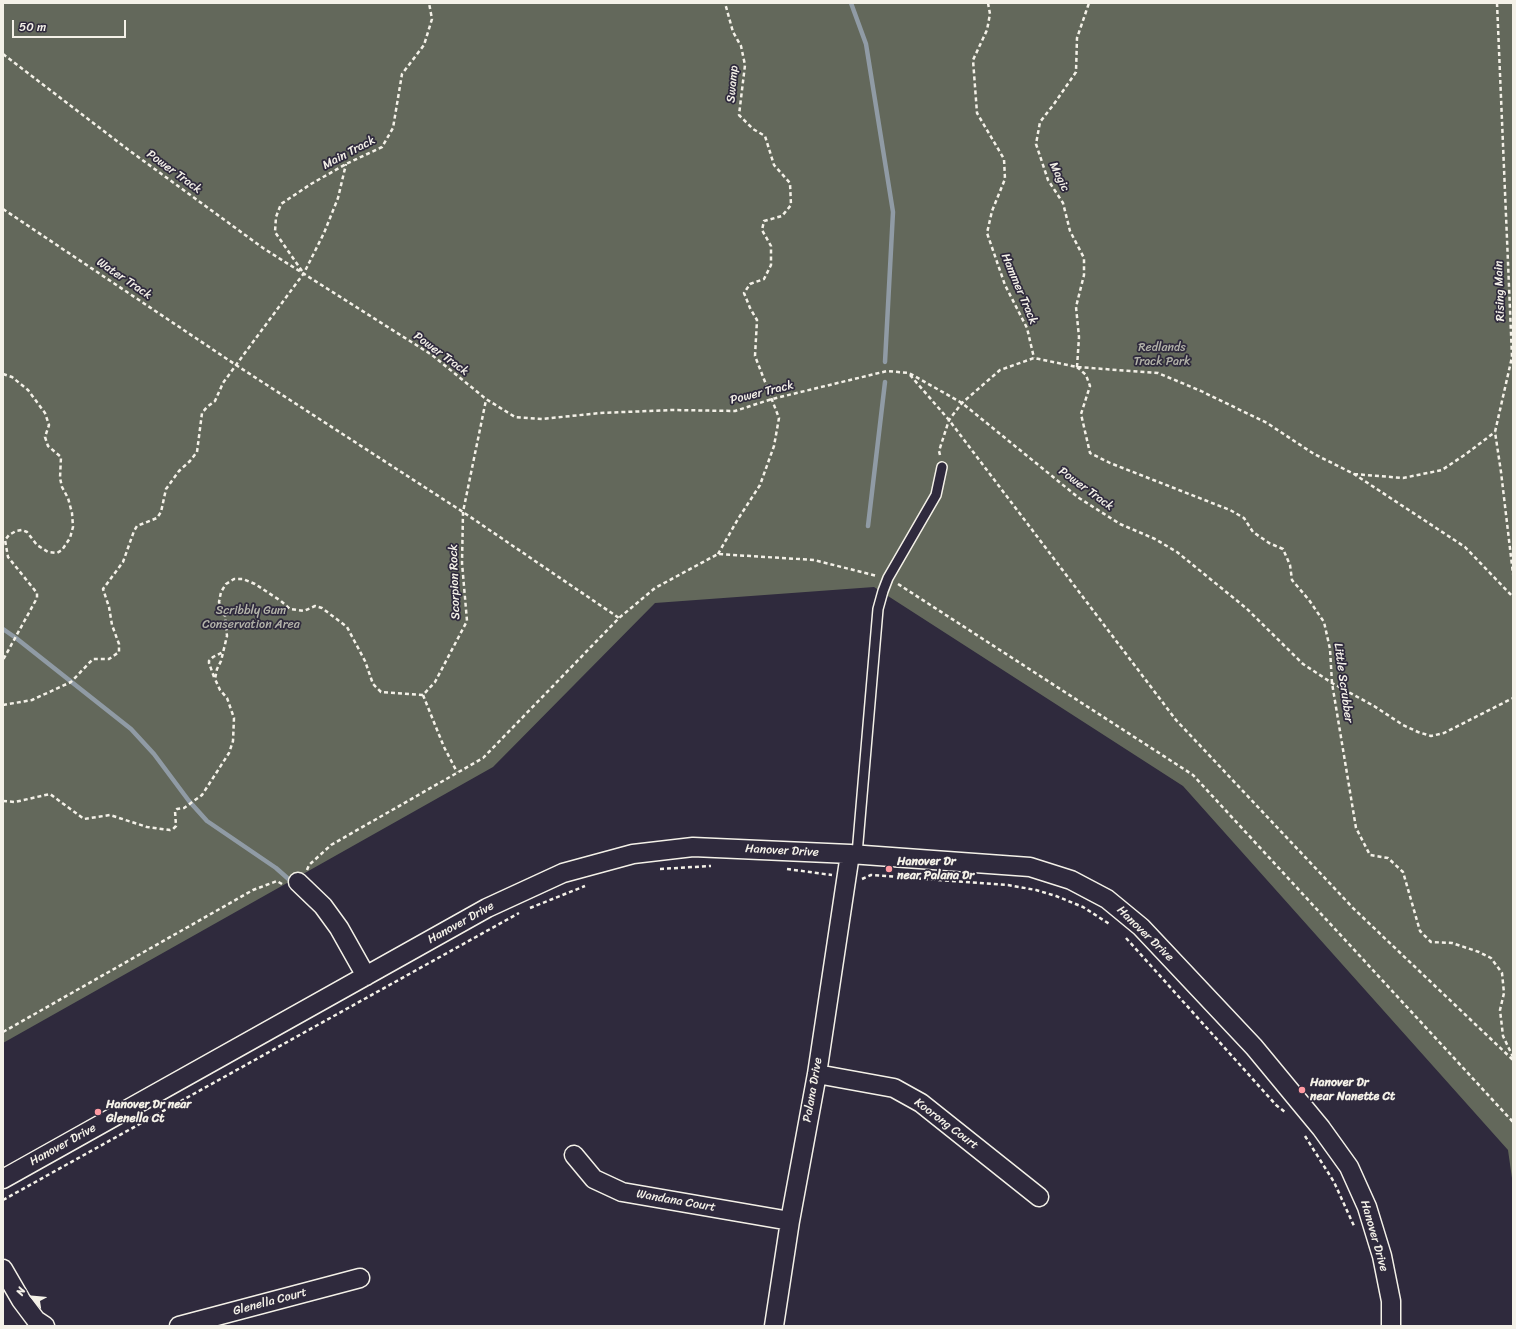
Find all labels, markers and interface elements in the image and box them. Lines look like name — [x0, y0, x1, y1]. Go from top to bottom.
scale bar — [14, 12, 128, 38]
text: 50 m — [19, 16, 46, 38]
street label: Swamp — [724, 65, 742, 103]
street label: Main Track — [320, 133, 378, 173]
street label: Power Track — [144, 147, 204, 197]
street label: Magic — [1046, 160, 1072, 194]
street label: Hammer Track — [998, 251, 1040, 327]
street label: Water Track — [94, 255, 154, 303]
street label: Rising Main — [1492, 260, 1508, 322]
street label: Power Track — [411, 329, 471, 379]
park label: Redlands Track Park — [1134, 341, 1190, 369]
street label: Power Track — [729, 378, 795, 408]
street label: Power Track — [1056, 464, 1116, 514]
street label: Scorpion Rock — [446, 544, 464, 620]
park label: Scribbly Gum Conservation Area — [202, 604, 300, 632]
street label: Little Scrubber — [1330, 642, 1356, 724]
street label: Hanover Drive — [745, 842, 819, 860]
place label: Hanover Dr near Palana Dr — [897, 855, 974, 883]
marker: Hanover Dr near Palana Dr — [884, 864, 894, 874]
street label: Hanover Drive — [425, 899, 497, 947]
street label: Hanover Drive — [1114, 903, 1176, 965]
street label: Palana Drive — [800, 1056, 826, 1124]
place label: Hanover Dr near Nanette Ct — [1310, 1076, 1395, 1104]
marker: Hanover Dr near Nanette Ct — [1297, 1085, 1307, 1095]
street label: Koorong Court — [911, 1095, 981, 1153]
place label: Hanover Dr near Glenella Ct — [106, 1098, 191, 1126]
marker: Hanover Dr near Glenella Ct — [93, 1107, 103, 1117]
street label: Hanover Drive — [27, 1121, 99, 1169]
street label: Wandana Court — [635, 1187, 717, 1215]
street label: Hanover Drive — [1357, 1199, 1391, 1273]
north arrow — [12, 1277, 52, 1317]
text: N — [11, 1284, 31, 1299]
street label: Glenella Court — [231, 1285, 309, 1319]

